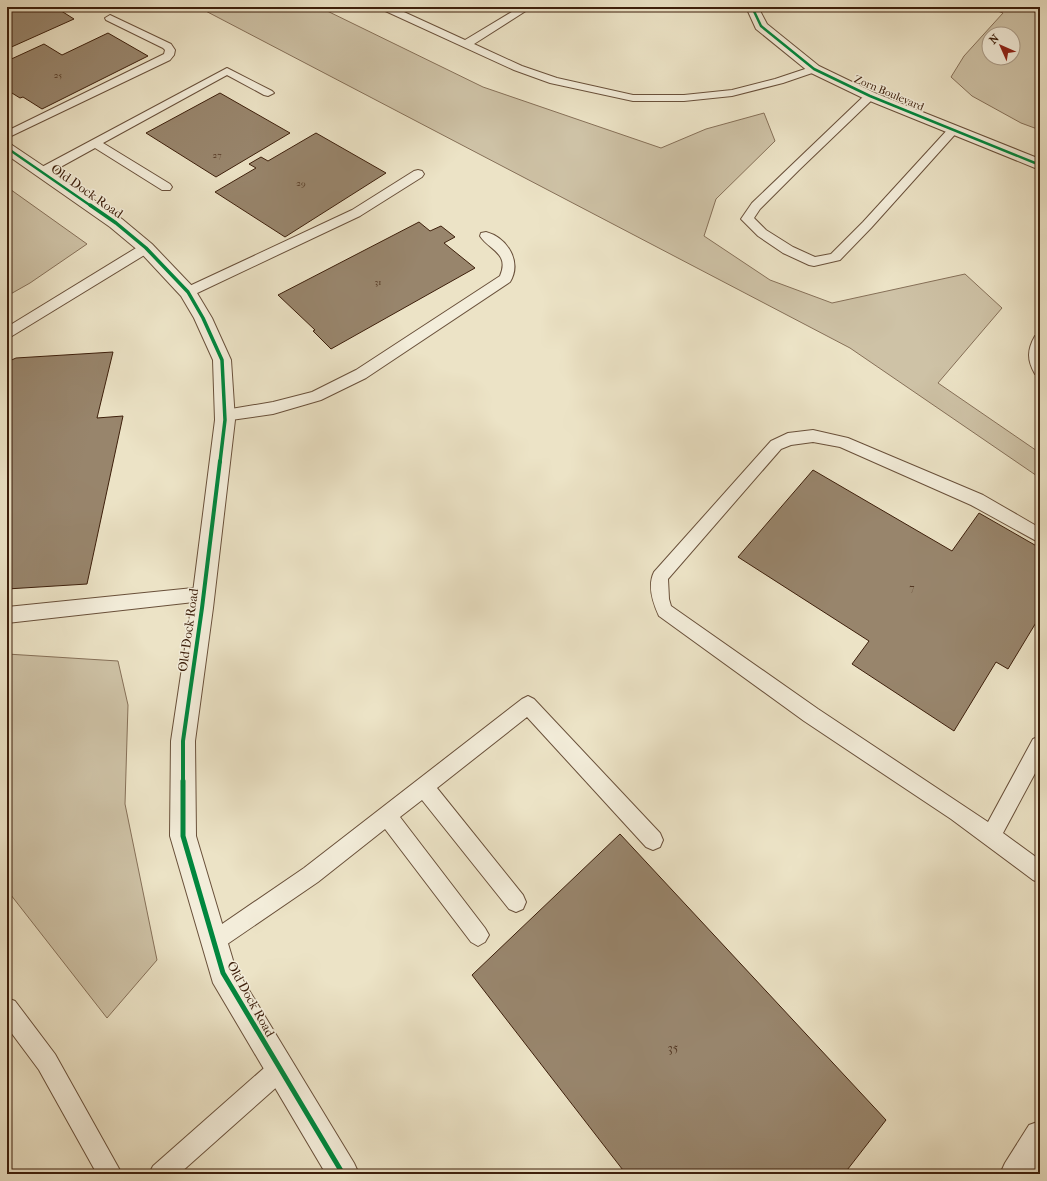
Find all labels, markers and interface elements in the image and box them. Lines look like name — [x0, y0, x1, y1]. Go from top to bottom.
north arrow — [981, 26, 1021, 66]
text: N — [987, 31, 1002, 47]
house number: 25 — [54, 70, 62, 80]
street label: Zorn Boulevard — [852, 72, 927, 114]
house number: 27 — [213, 150, 222, 160]
street label: Old Dock Road — [48, 161, 127, 222]
house number: 29 — [296, 178, 306, 188]
house number: 31 — [375, 277, 381, 287]
house number: 7 — [909, 581, 915, 594]
street label: Old Dock Road — [175, 586, 201, 673]
street label: Old Dock Road — [224, 958, 278, 1040]
house number: 35 — [668, 1040, 679, 1055]

